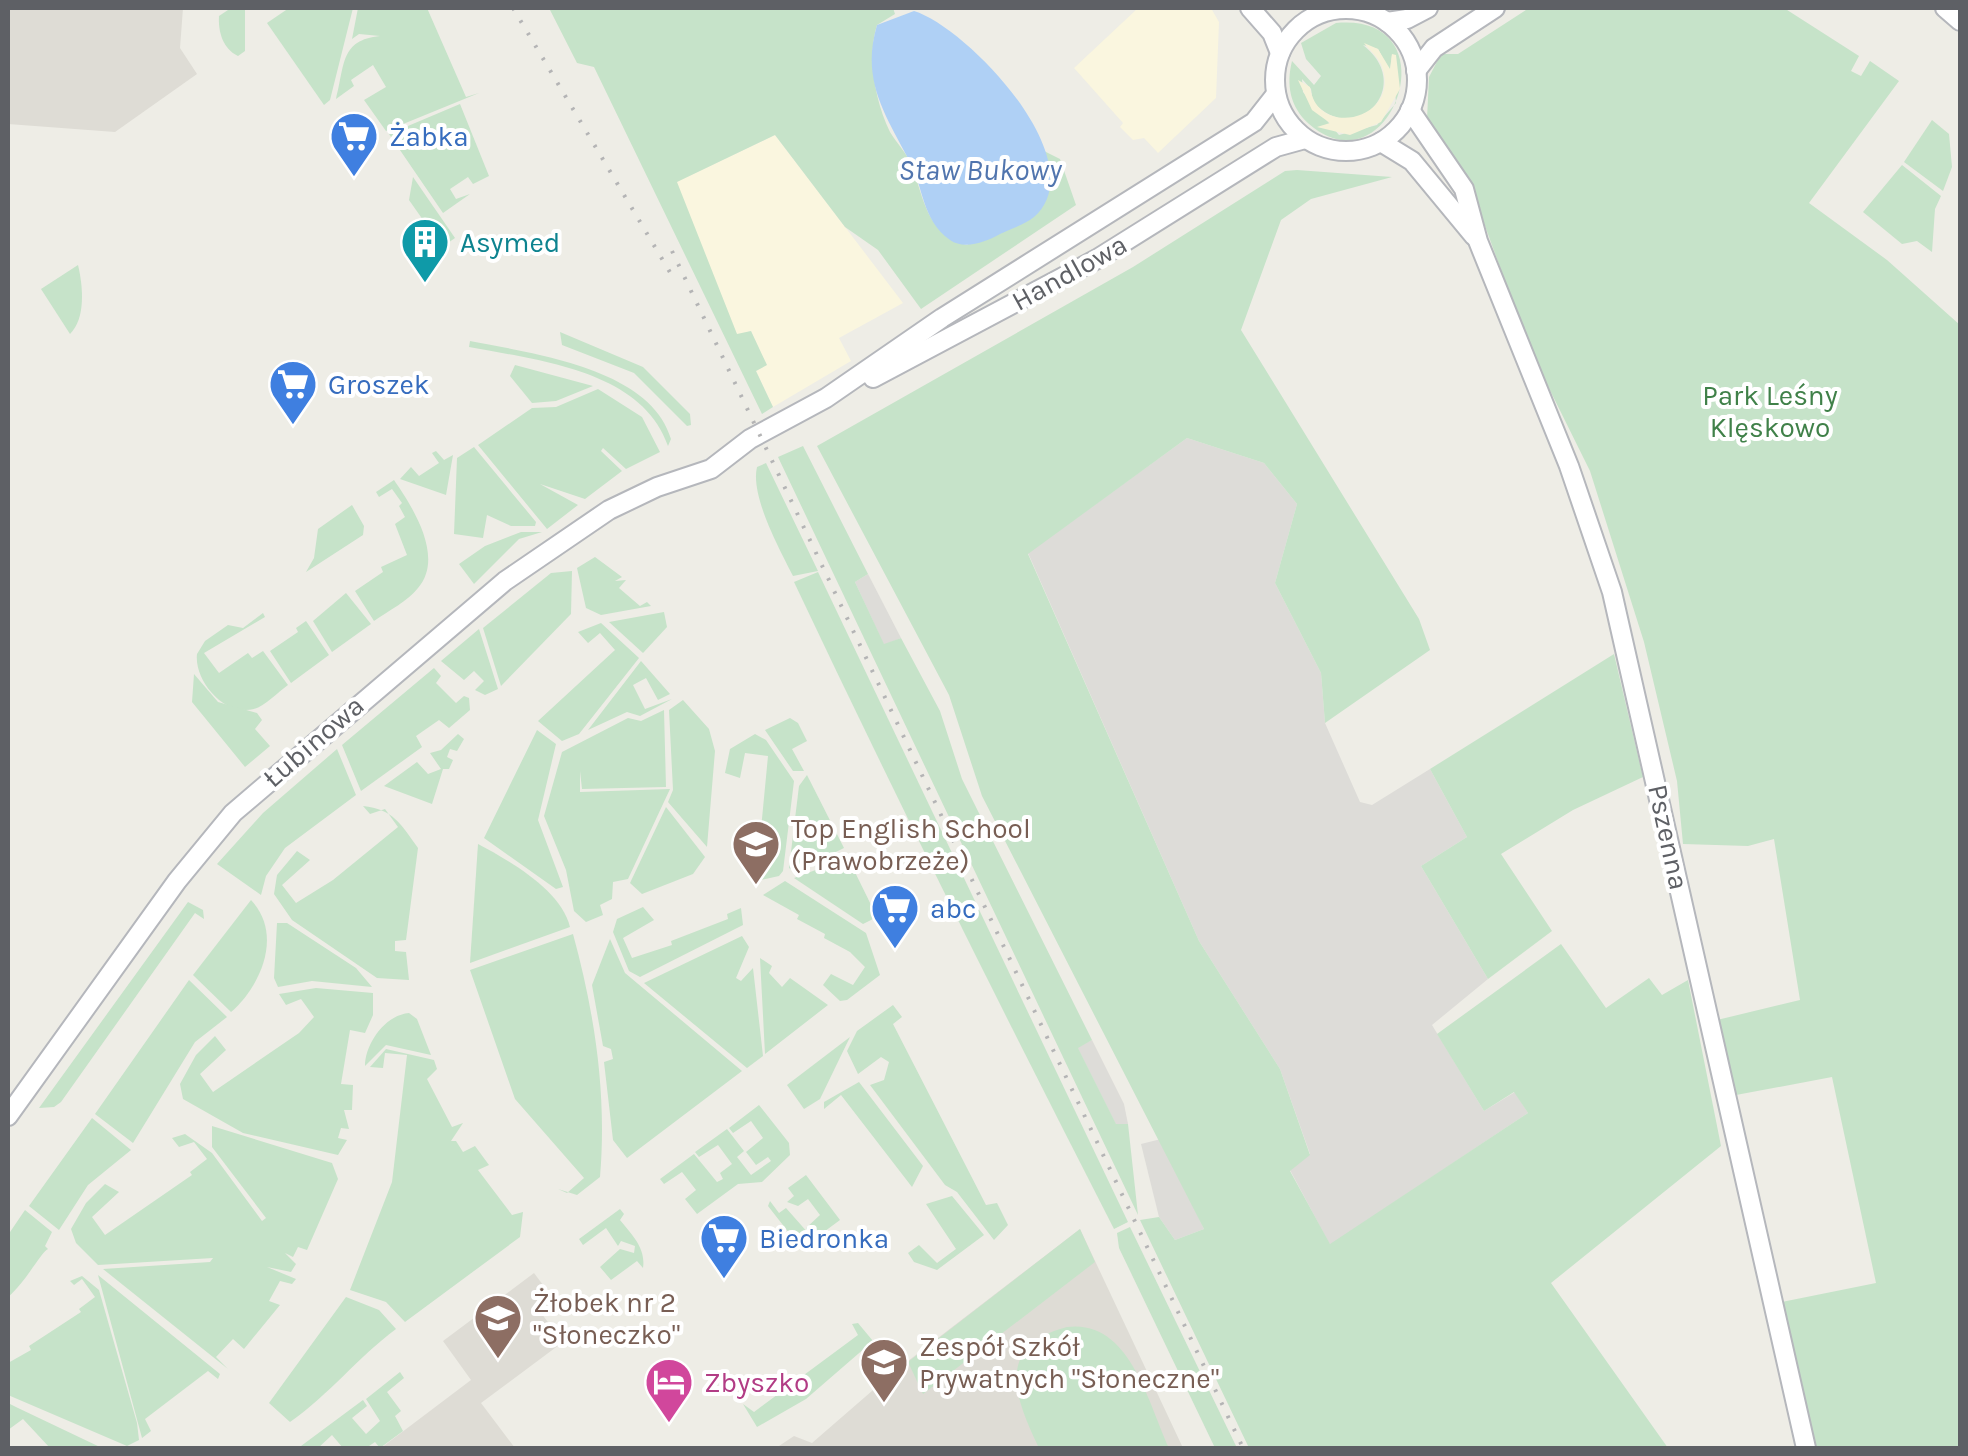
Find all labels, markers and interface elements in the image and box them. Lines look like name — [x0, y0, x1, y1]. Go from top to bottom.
supermarket icon: Żabka — [328, 110, 380, 178]
place label: Żabka — [389, 120, 469, 153]
water label: Staw Bukowy — [898, 152, 1063, 188]
building icon: Asymed — [399, 216, 451, 284]
place label: Asymed — [460, 226, 560, 259]
street label: Handlowa — [1006, 227, 1133, 318]
supermarket icon: Groszek — [267, 358, 319, 426]
place label: Groszek — [328, 368, 430, 401]
park label: Park Leśny Klęskowo — [1702, 379, 1838, 444]
street label: Łubinowa — [256, 689, 371, 794]
street label: Pszenna — [1641, 781, 1696, 893]
place label: Top English School (Prawobrzeże) — [791, 812, 1031, 877]
school or university icon: Top English School (Prawobrzeże) — [730, 818, 782, 886]
supermarket icon: abc — [869, 882, 921, 950]
place label: abc — [930, 892, 976, 925]
supermarket icon: Biedronka — [698, 1212, 750, 1280]
place label: Biedronka — [759, 1222, 889, 1255]
place label: Żłobek nr 2 "Słoneczko" — [533, 1286, 680, 1351]
school or university icon: Żłobek nr 2 "Słoneczko" — [472, 1292, 524, 1360]
place label: Zespół Szkół Prywatnych "Słoneczne" — [919, 1330, 1219, 1395]
school or university icon: Zespół Szkół Prywatnych "Słoneczne" — [858, 1336, 910, 1404]
hotel icon: Zbyszko — [643, 1356, 695, 1424]
place label: Zbyszko — [704, 1366, 809, 1399]

